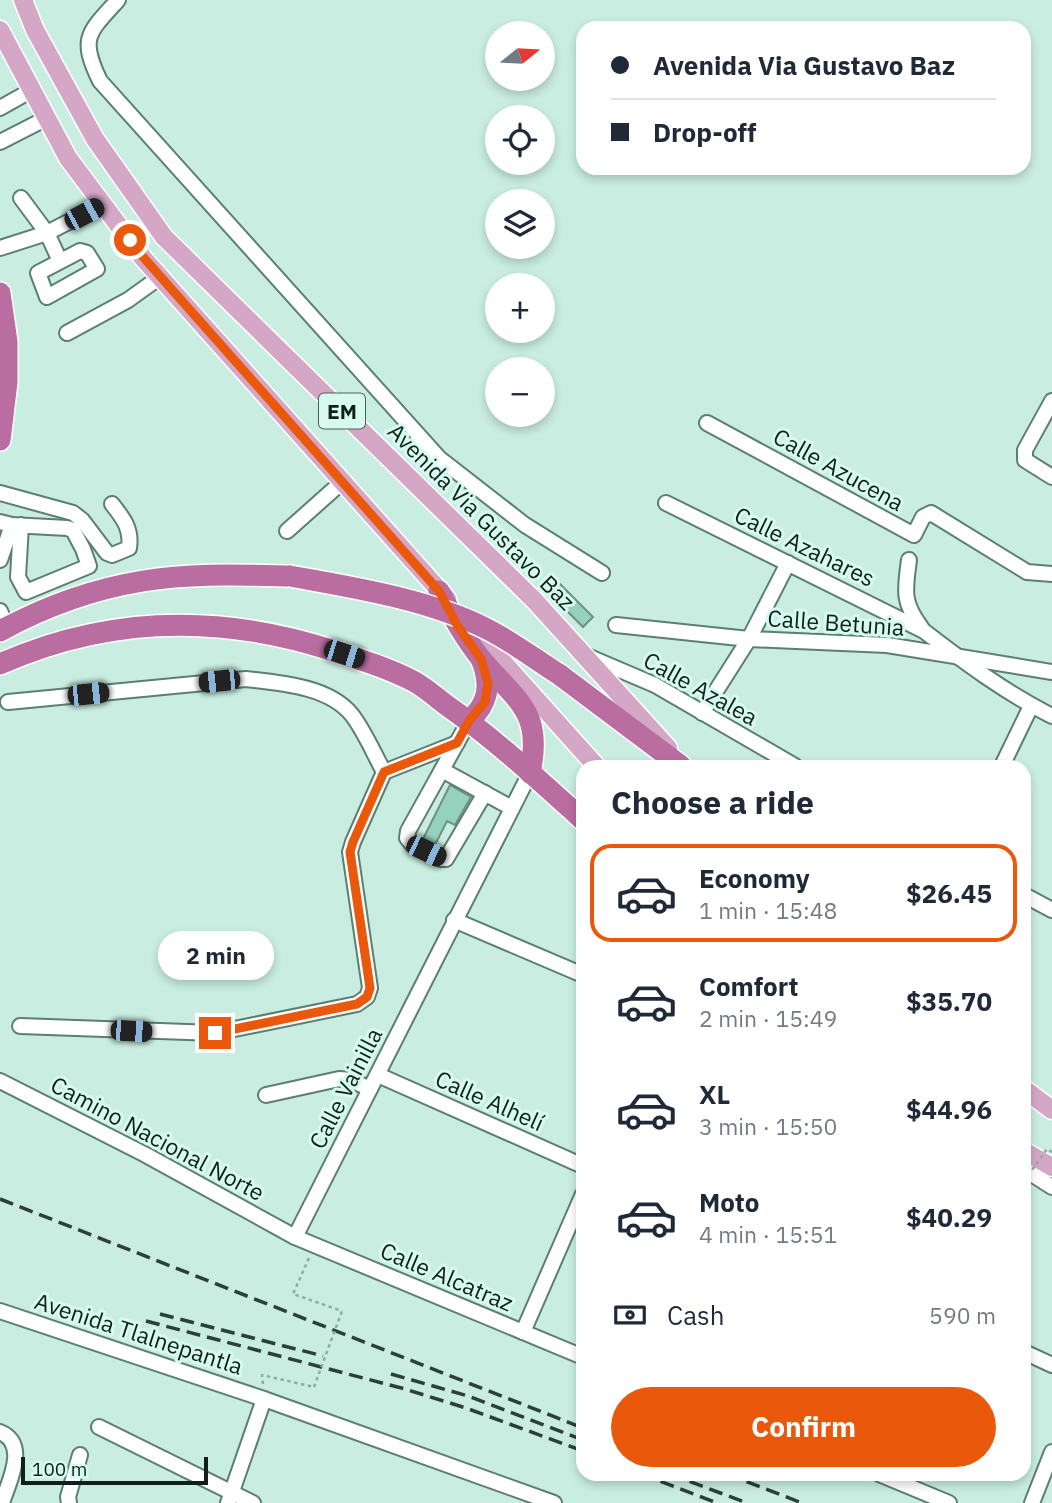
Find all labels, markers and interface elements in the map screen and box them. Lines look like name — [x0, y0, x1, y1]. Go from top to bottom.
north arrow — [485, 21, 555, 91]
map controls — [485, 21, 555, 427]
text: Avenida Via Gustavo Baz — [653, 48, 955, 82]
button: locate — [485, 105, 555, 175]
text: Drop-off — [653, 115, 756, 149]
button: layers — [485, 189, 555, 259]
car — [61, 195, 108, 233]
route start — [114, 224, 146, 256]
button: + — [485, 273, 555, 343]
button: − — [485, 357, 555, 427]
road number: EM — [319, 394, 365, 428]
street label: Avenida Via Gustavo Baz — [382, 416, 582, 616]
street label: Calle Azucena — [768, 421, 910, 517]
street label: Calle Azahares — [730, 499, 880, 593]
street label: Calle Betunia — [767, 602, 905, 642]
car — [321, 638, 368, 670]
street label: Calle Azalea — [639, 644, 763, 732]
car — [198, 668, 241, 694]
car — [67, 681, 110, 707]
text: Choose a ride — [611, 781, 814, 823]
car — [403, 832, 450, 870]
text: Economy — [699, 861, 810, 895]
icon: car — [615, 862, 678, 925]
text: $26.45 — [906, 876, 992, 910]
text: 1 min · 15:48 — [699, 895, 837, 925]
callout: 2 min — [157, 932, 273, 981]
text: 2 min — [186, 940, 246, 970]
text: Comfort — [699, 969, 798, 1003]
icon: car — [615, 970, 678, 1033]
text: $35.70 — [906, 984, 992, 1018]
text: 2 min · 15:49 — [699, 1003, 837, 1033]
route end — [199, 1017, 231, 1049]
car — [110, 1019, 153, 1043]
street label: Calle Vainilla — [302, 1022, 388, 1154]
street label: Calle Alhelí — [431, 1063, 549, 1137]
street label: Camino Nacional Norte — [46, 1069, 270, 1207]
text: XL — [699, 1077, 730, 1111]
icon: car — [615, 1078, 678, 1141]
text: $44.96 — [906, 1092, 992, 1126]
text: 3 min · 15:50 — [699, 1111, 837, 1141]
text: Moto — [699, 1185, 759, 1219]
icon: car — [615, 1186, 678, 1249]
text: $40.29 — [906, 1200, 992, 1234]
text: 4 min · 15:51 — [699, 1219, 837, 1249]
street label: Calle Alcatraz — [376, 1235, 518, 1317]
street label: Avenida Tlalnepantla — [31, 1285, 247, 1381]
icon: cash — [611, 1296, 649, 1334]
text: Cash — [667, 1298, 724, 1332]
text: 590 m — [929, 1300, 996, 1330]
button: Confirm — [611, 1387, 996, 1467]
scale bar — [21, 1454, 208, 1486]
text: 100 m — [32, 1457, 87, 1481]

